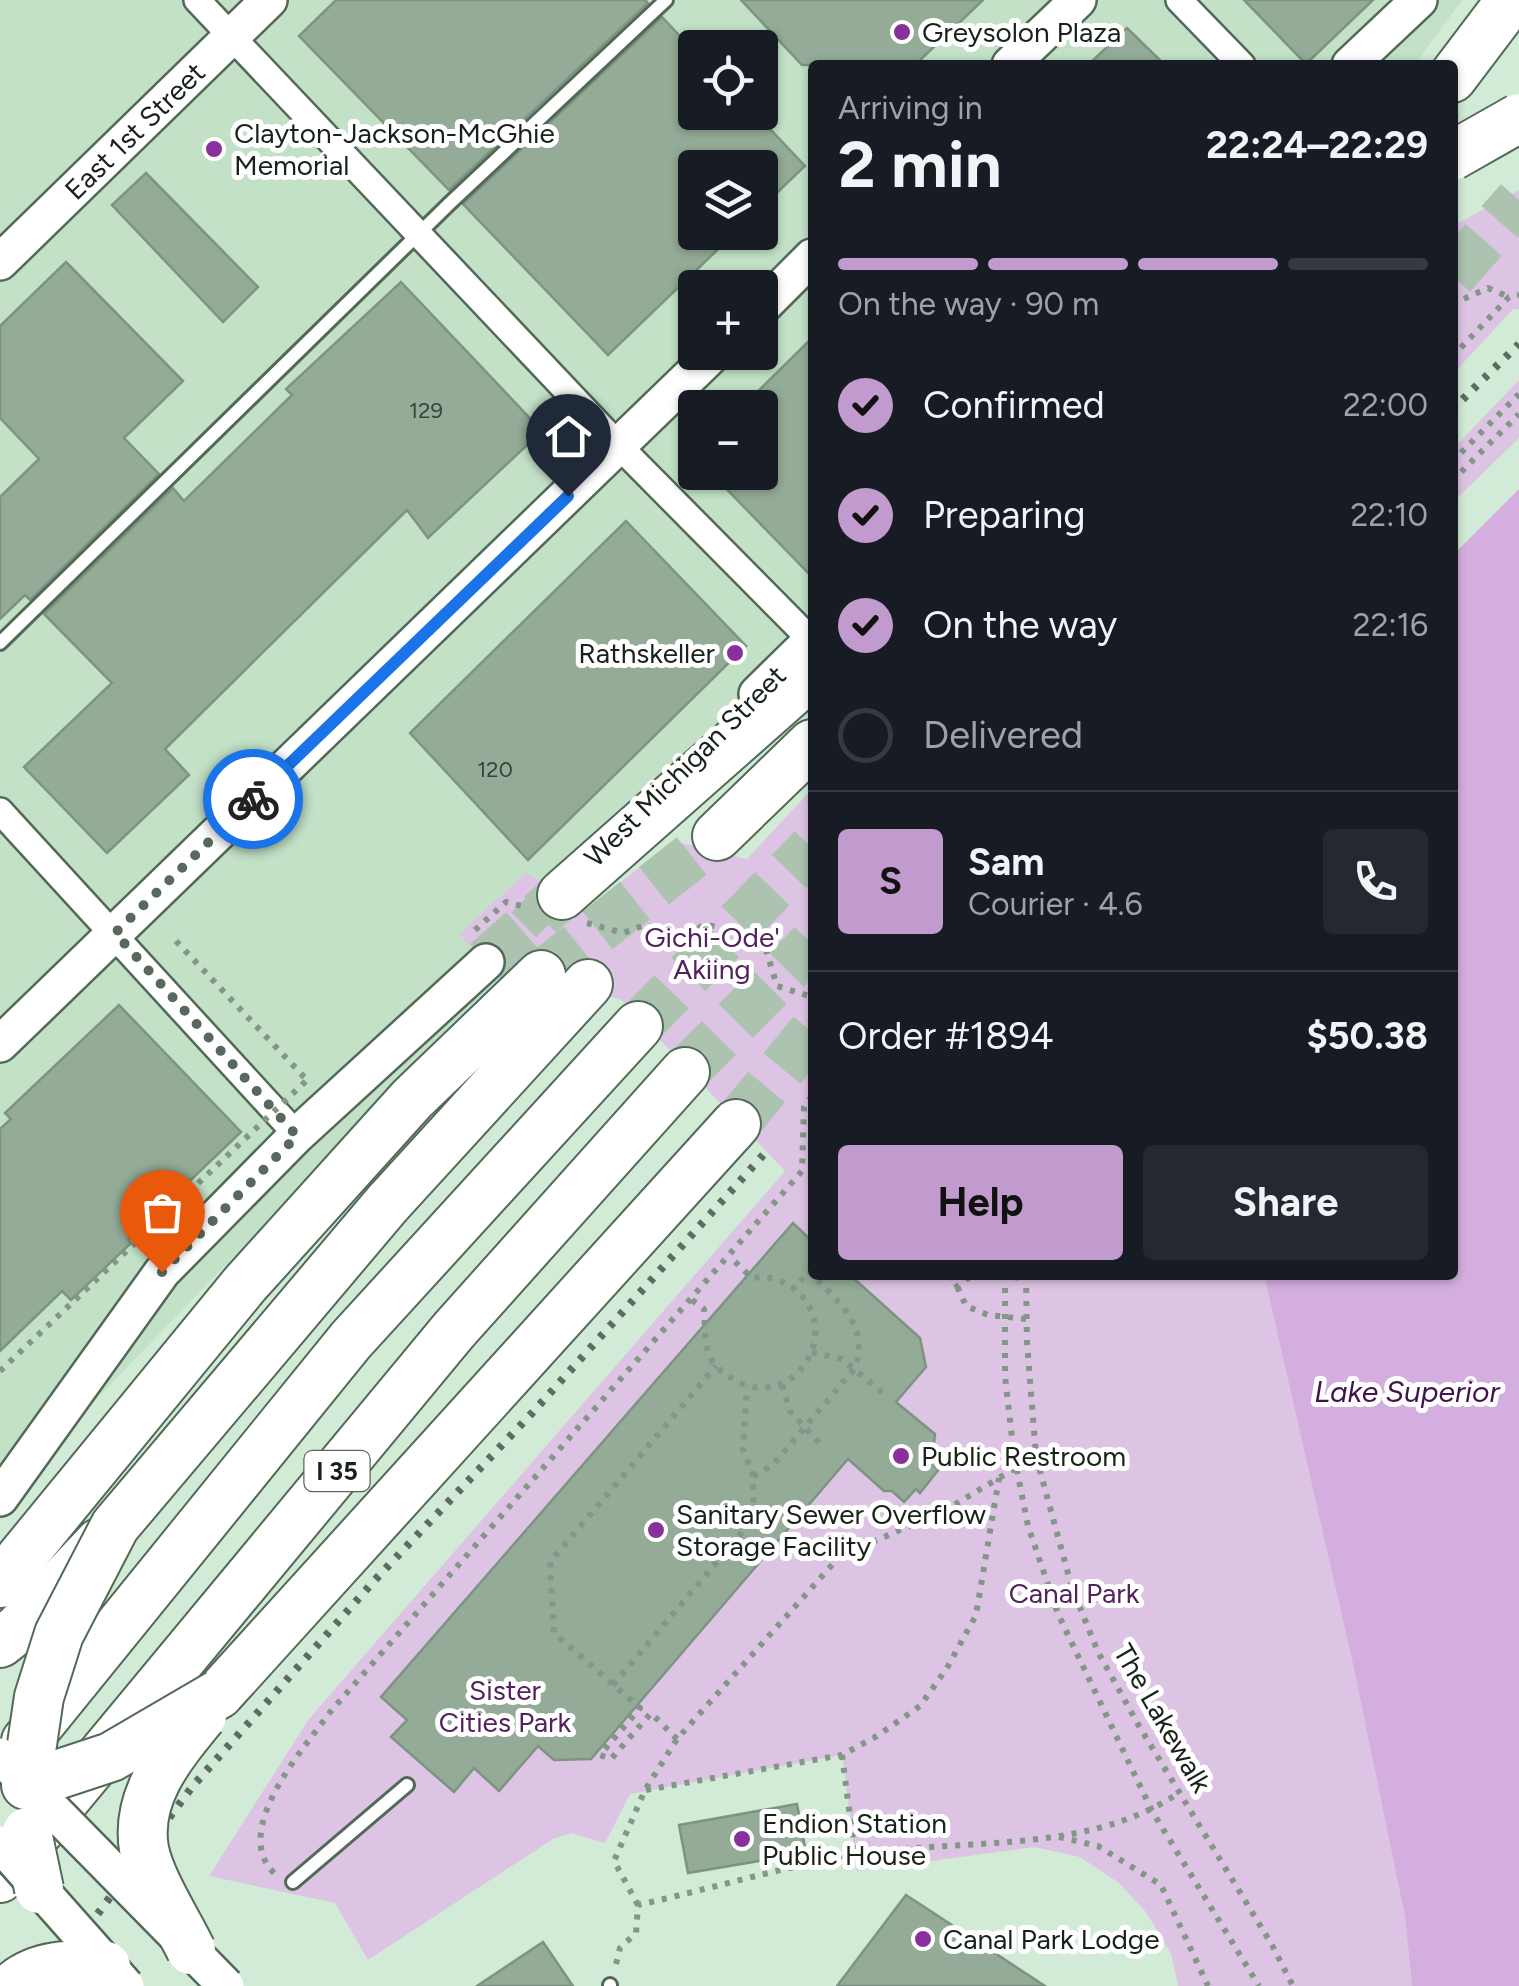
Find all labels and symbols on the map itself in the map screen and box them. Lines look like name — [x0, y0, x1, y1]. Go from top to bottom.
place label: Greysolon Plaza — [922, 15, 1121, 49]
marker: Greysolon Plaza — [891, 21, 913, 43]
street label: East 1st Street — [58, 55, 212, 207]
place label: Clayton-Jackson-McGhie Memorial — [234, 116, 555, 182]
marker: Clayton-Jackson-McGhie Memorial — [203, 138, 225, 160]
pin — [526, 394, 611, 497]
house number: 129 — [409, 397, 443, 424]
place label: Rathskeller — [578, 636, 716, 670]
marker: Rathskeller — [724, 642, 746, 664]
street label: West Michigan Street — [577, 658, 793, 874]
courier — [203, 749, 303, 849]
house number: 120 — [477, 756, 513, 783]
park label: Gichi-Ode' Akiing — [644, 920, 780, 986]
pin — [120, 1170, 205, 1273]
water label: Lake Superior — [1314, 1373, 1502, 1410]
place label: Public Restroom — [921, 1439, 1126, 1473]
marker: Public Restroom — [890, 1445, 912, 1467]
road number: I 35 — [304, 1451, 370, 1491]
place label: Sanitary Sewer Overflow Storage Facility — [676, 1497, 986, 1563]
marker: Sanitary Sewer Overflow Storage Facility — [645, 1519, 667, 1541]
park label: Canal Park — [1009, 1576, 1140, 1610]
street label: The Lakewalk — [1107, 1638, 1219, 1799]
park label: Sister Cities Park — [439, 1673, 572, 1739]
place label: Endion Station Public House — [762, 1806, 947, 1872]
marker: Endion Station Public House — [731, 1828, 753, 1850]
place label: Canal Park Lodge — [943, 1922, 1160, 1956]
marker: Canal Park Lodge — [912, 1928, 934, 1950]

